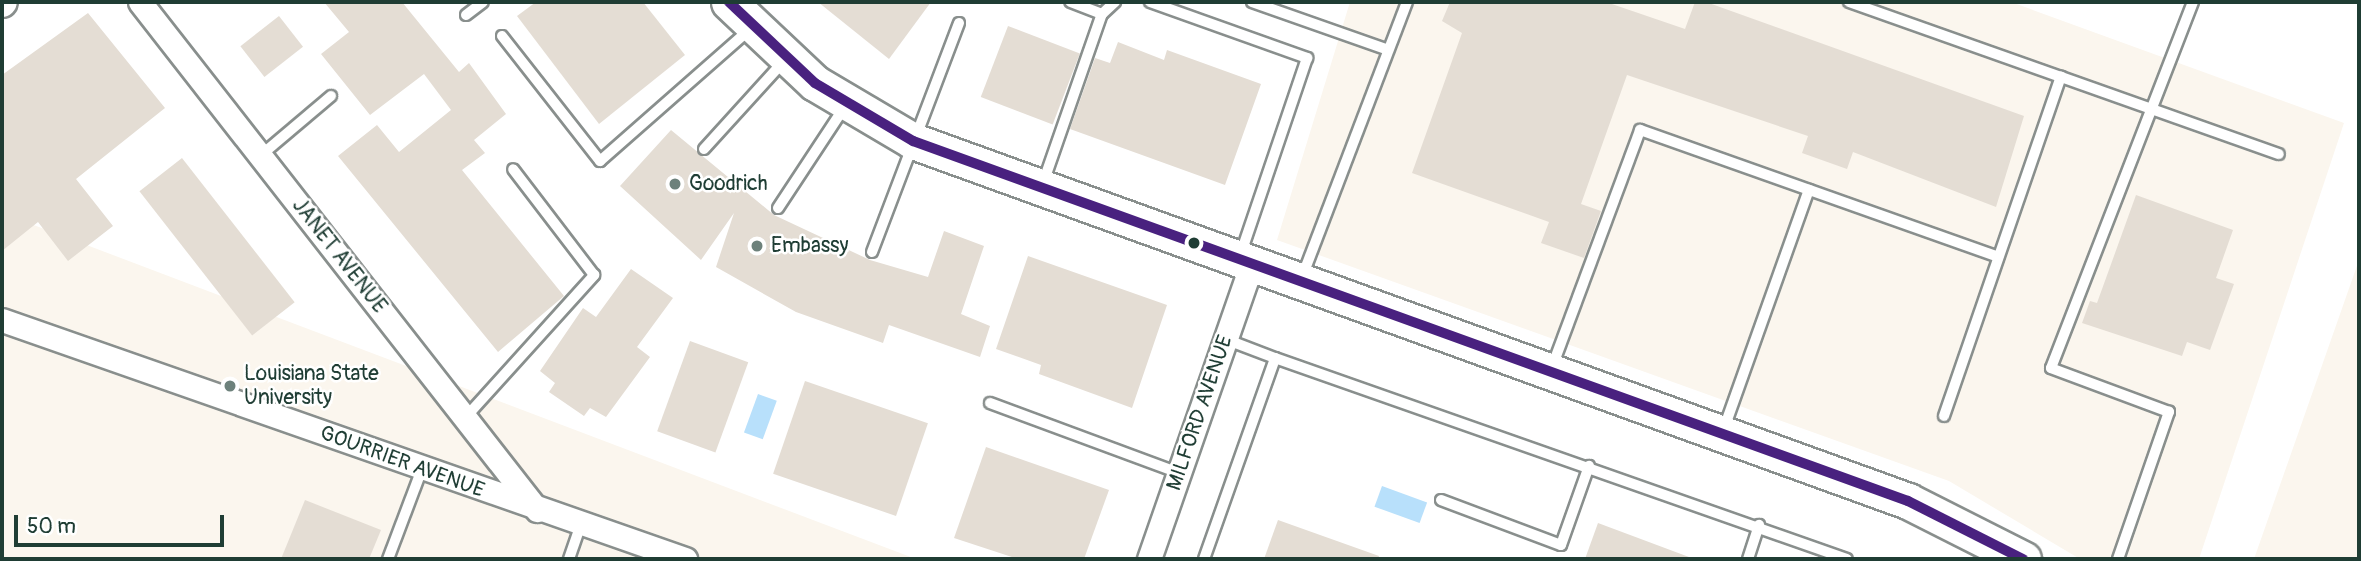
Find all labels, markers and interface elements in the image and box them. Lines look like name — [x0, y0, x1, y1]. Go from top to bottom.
place label: Goodrich — [689, 171, 768, 197]
marker: Goodrich — [667, 176, 683, 192]
street label: JANET AVENUE — [286, 194, 392, 318]
place label: Embassy — [771, 233, 848, 259]
unlabelled marker — [1187, 236, 1201, 250]
marker: Embassy — [749, 238, 765, 254]
street label: MILFORD AVENUE — [1162, 332, 1238, 494]
place label: Louisiana State University — [244, 361, 379, 411]
marker: Louisiana State University — [222, 378, 238, 394]
street label: GOURRIER AVENUE — [316, 421, 488, 503]
scale bar — [18, 502, 228, 546]
text: 50 m — [27, 513, 76, 540]

